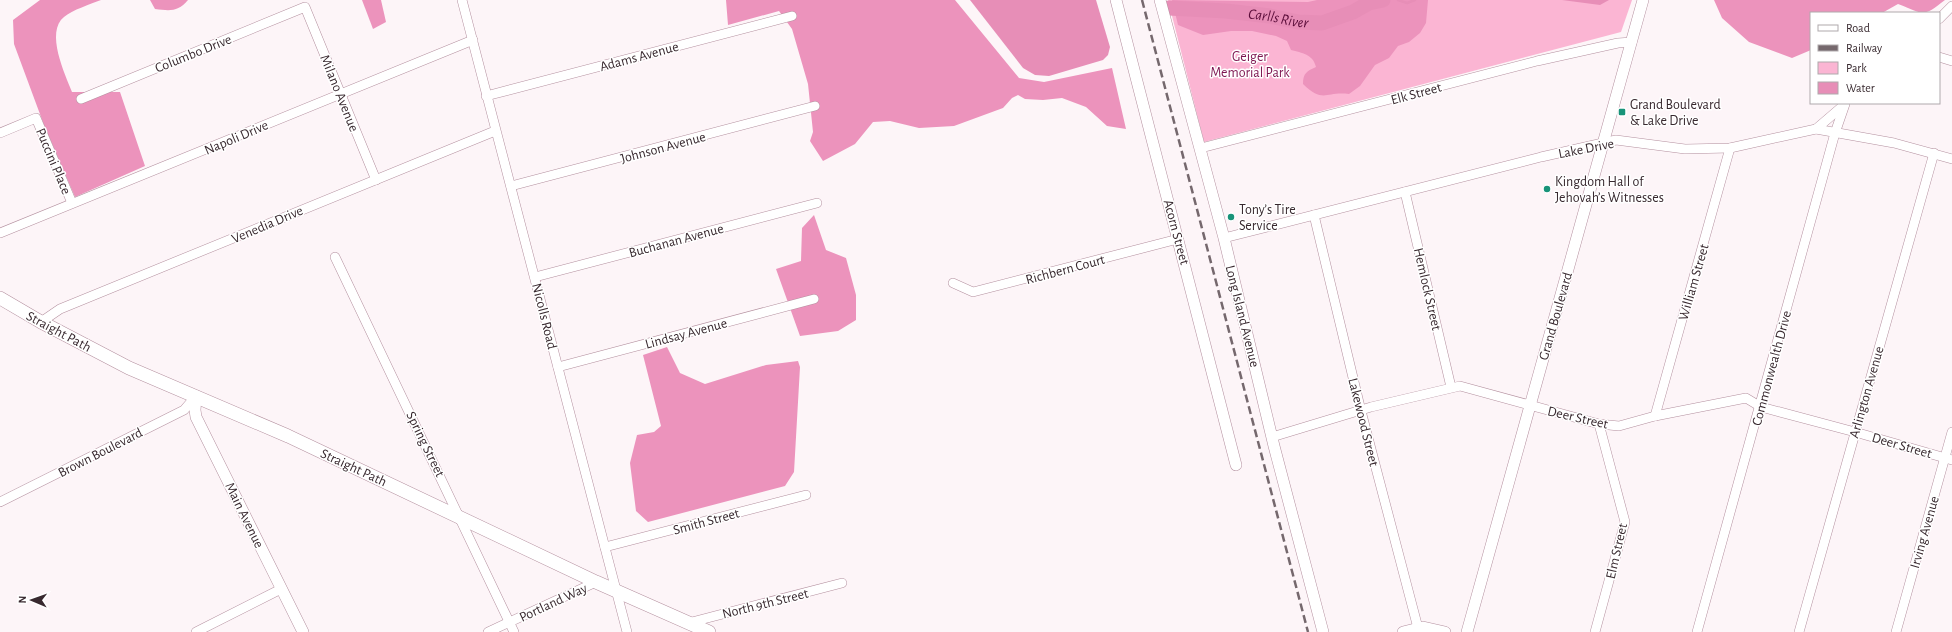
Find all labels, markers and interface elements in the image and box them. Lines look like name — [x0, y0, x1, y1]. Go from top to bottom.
water label: Carlls River — [1247, 7, 1310, 30]
legend — [1810, 12, 1940, 104]
text: Road — [1846, 22, 1870, 34]
street label: Columbo Drive — [153, 32, 234, 76]
street label: Adams Avenue — [598, 40, 680, 74]
text: Railway — [1846, 42, 1882, 55]
park label: Geiger Memorial Park — [1210, 50, 1290, 80]
street label: Milano Avenue — [317, 53, 361, 134]
text: Park — [1846, 62, 1867, 74]
street label: Elk Street — [1389, 80, 1444, 107]
text: Water — [1846, 82, 1875, 94]
place label: Grand Boulevard & Lake Drive — [1630, 98, 1721, 128]
marker: Grand Boulevard & Lake Drive — [1617, 107, 1627, 117]
street label: Napoli Drive — [202, 118, 270, 158]
street label: Puccini Place — [33, 126, 73, 197]
street label: Johnson Avenue — [619, 130, 707, 166]
street label: Lake Drive — [1557, 137, 1615, 161]
place label: Kingdom Hall of Jehovah’s Witnesses — [1555, 175, 1664, 205]
marker: Kingdom Hall of Jehovah’s Witnesses — [1542, 184, 1552, 194]
street label: Acorn Street — [1161, 198, 1192, 267]
place label: Tony’s Tire Service — [1239, 203, 1296, 233]
street label: Venedia Drive — [230, 204, 305, 246]
marker: Tony’s Tire Service — [1226, 212, 1236, 222]
street label: Buchanan Avenue — [627, 222, 725, 260]
street label: William Street — [1676, 242, 1712, 322]
street label: Hemlock Street — [1411, 247, 1443, 332]
street label: Richbern Court — [1024, 253, 1107, 287]
street label: Long Island Avenue — [1223, 264, 1261, 369]
street label: Grand Boulevard — [1537, 271, 1575, 362]
street label: Nicolls Road — [529, 282, 559, 351]
street label: Straight Path — [24, 309, 93, 355]
street label: Commonwealth Drive — [1750, 309, 1794, 427]
street label: Lindsay Avenue — [644, 316, 729, 352]
street label: Arlington Avenue — [1847, 345, 1887, 440]
street label: Lakewood Street — [1345, 377, 1381, 468]
street label: Deer Street — [1546, 404, 1610, 432]
street label: Spring Street — [403, 410, 447, 480]
street label: Brown Boulevard — [56, 426, 145, 480]
street label: Deer Street — [1870, 431, 1934, 461]
street label: Straight Path — [318, 446, 389, 489]
street label: Main Avenue — [222, 480, 266, 550]
street label: Irving Avenue — [1908, 494, 1942, 570]
street label: Smith Street — [672, 506, 741, 538]
street label: Elm Street — [1604, 522, 1630, 580]
north arrow — [12, 580, 52, 620]
street label: Portland Way — [517, 581, 589, 625]
street label: North 9th Street — [721, 586, 810, 621]
text: N — [17, 596, 28, 604]

